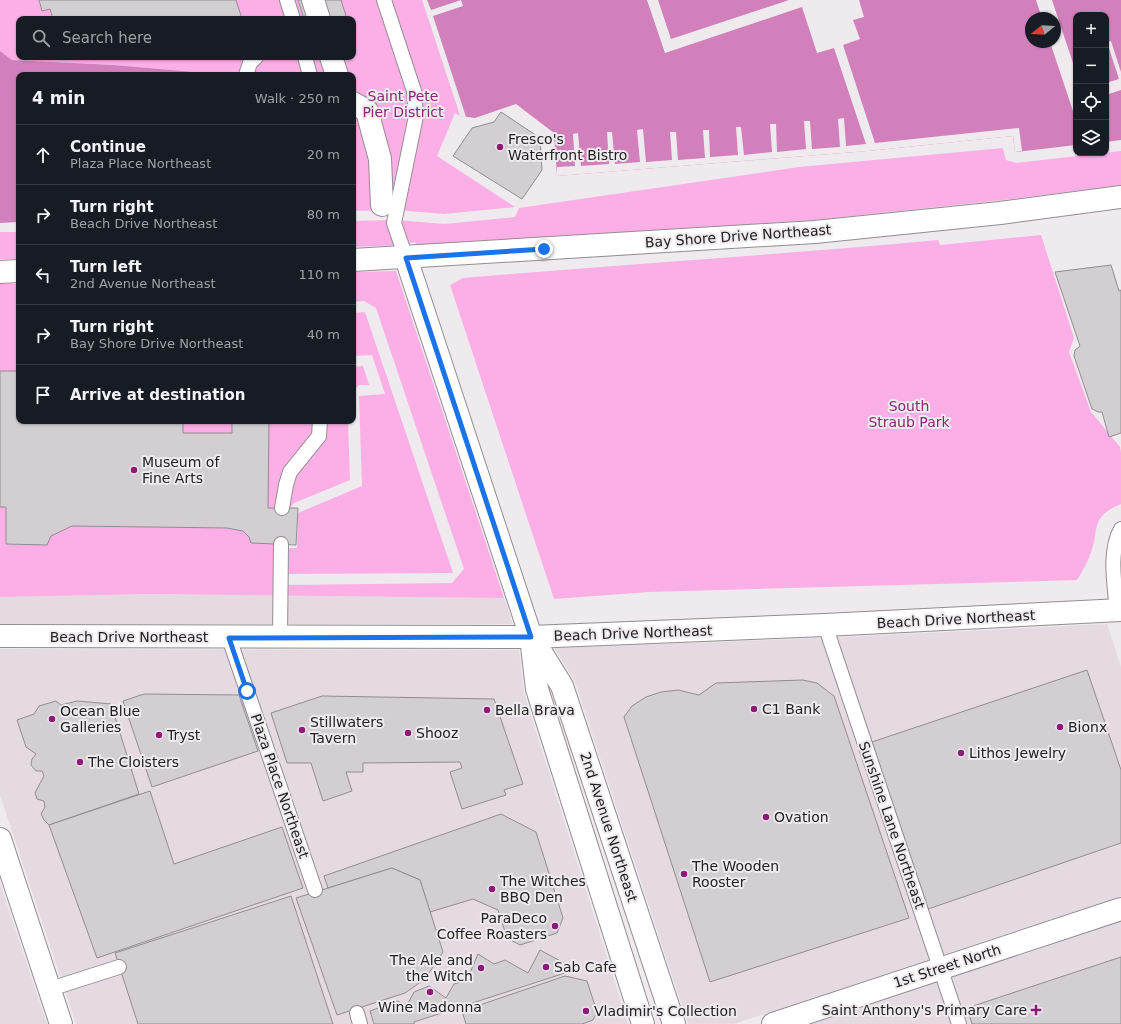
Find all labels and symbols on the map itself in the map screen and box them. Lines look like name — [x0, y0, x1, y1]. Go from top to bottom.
north arrow — [1025, 12, 1061, 48]
park label: Saint Pete Pier District — [362, 88, 444, 120]
place label: Fresco's Waterfront Bistro — [508, 131, 627, 163]
marker: Fresco's Waterfront Bistro — [495, 142, 505, 152]
street label: Bay Shore Drive Northeast — [644, 221, 832, 250]
route end — [535, 240, 553, 258]
park label: South Straub Park — [868, 398, 950, 430]
place label: Museum of Fine Arts — [142, 454, 220, 486]
marker: Museum of Fine Arts — [129, 465, 139, 475]
street label: Beach Drive Northeast — [876, 607, 1036, 631]
street label: Beach Drive Northeast — [553, 622, 713, 644]
street label: Beach Drive Northeast — [50, 629, 209, 645]
route start — [238, 682, 256, 700]
place label: C1 Bank — [762, 701, 821, 717]
place label: Bella Brava — [495, 702, 575, 718]
place label: Ocean Blue Galleries — [60, 703, 140, 735]
marker: C1 Bank — [749, 704, 759, 714]
marker: Bella Brava — [482, 705, 492, 715]
street label: Plaza Place Northeast — [248, 711, 312, 861]
marker: Ocean Blue Galleries — [47, 714, 57, 724]
place label: Stillwaters Tavern — [309, 714, 383, 746]
place label: Bionx — [1068, 719, 1107, 735]
marker: Bionx — [1055, 722, 1065, 732]
marker: Stillwaters Tavern — [297, 725, 307, 735]
place label: Shooz — [416, 725, 458, 741]
place label: Tryst — [166, 727, 201, 743]
marker: Shooz — [403, 728, 413, 738]
marker: Tryst — [154, 730, 164, 740]
street label: Sunshine Lane Northeast — [856, 739, 928, 911]
place label: Lithos Jewelry — [969, 745, 1066, 761]
marker: Lithos Jewelry — [956, 748, 966, 758]
street label: 2nd Avenue Northeast — [577, 750, 641, 904]
place label: The Cloisters — [87, 754, 179, 770]
marker: The Cloisters — [75, 757, 85, 767]
place label: Ovation — [774, 809, 829, 825]
marker: Ovation — [761, 812, 771, 822]
place label: The Wooden Rooster — [691, 858, 779, 890]
marker: The Wooden Rooster — [679, 869, 689, 879]
place label: The Witches BBQ Den — [499, 873, 586, 905]
marker: The Witches BBQ Den — [487, 884, 497, 894]
place label: ParaDeco Coffee Roasters — [437, 910, 547, 942]
marker: ParaDeco Coffee Roasters — [550, 921, 560, 931]
street label: 1st Street North — [891, 941, 1003, 991]
place label: The Ale and the Witch — [389, 952, 473, 984]
place label: Sab Cafe — [554, 959, 617, 975]
marker: Sab Cafe — [541, 962, 551, 972]
marker: The Ale and the Witch — [476, 963, 486, 973]
marker: Wine Madonna — [425, 987, 435, 997]
place label: Wine Madonna — [378, 999, 482, 1015]
place label: Saint Anthony's Primary Care — [822, 1002, 1027, 1018]
place label: Vladimir's Collection — [594, 1003, 737, 1019]
marker: Saint Anthony's Primary Care — [1030, 1004, 1042, 1016]
marker: Vladimir's Collection — [581, 1006, 591, 1016]

